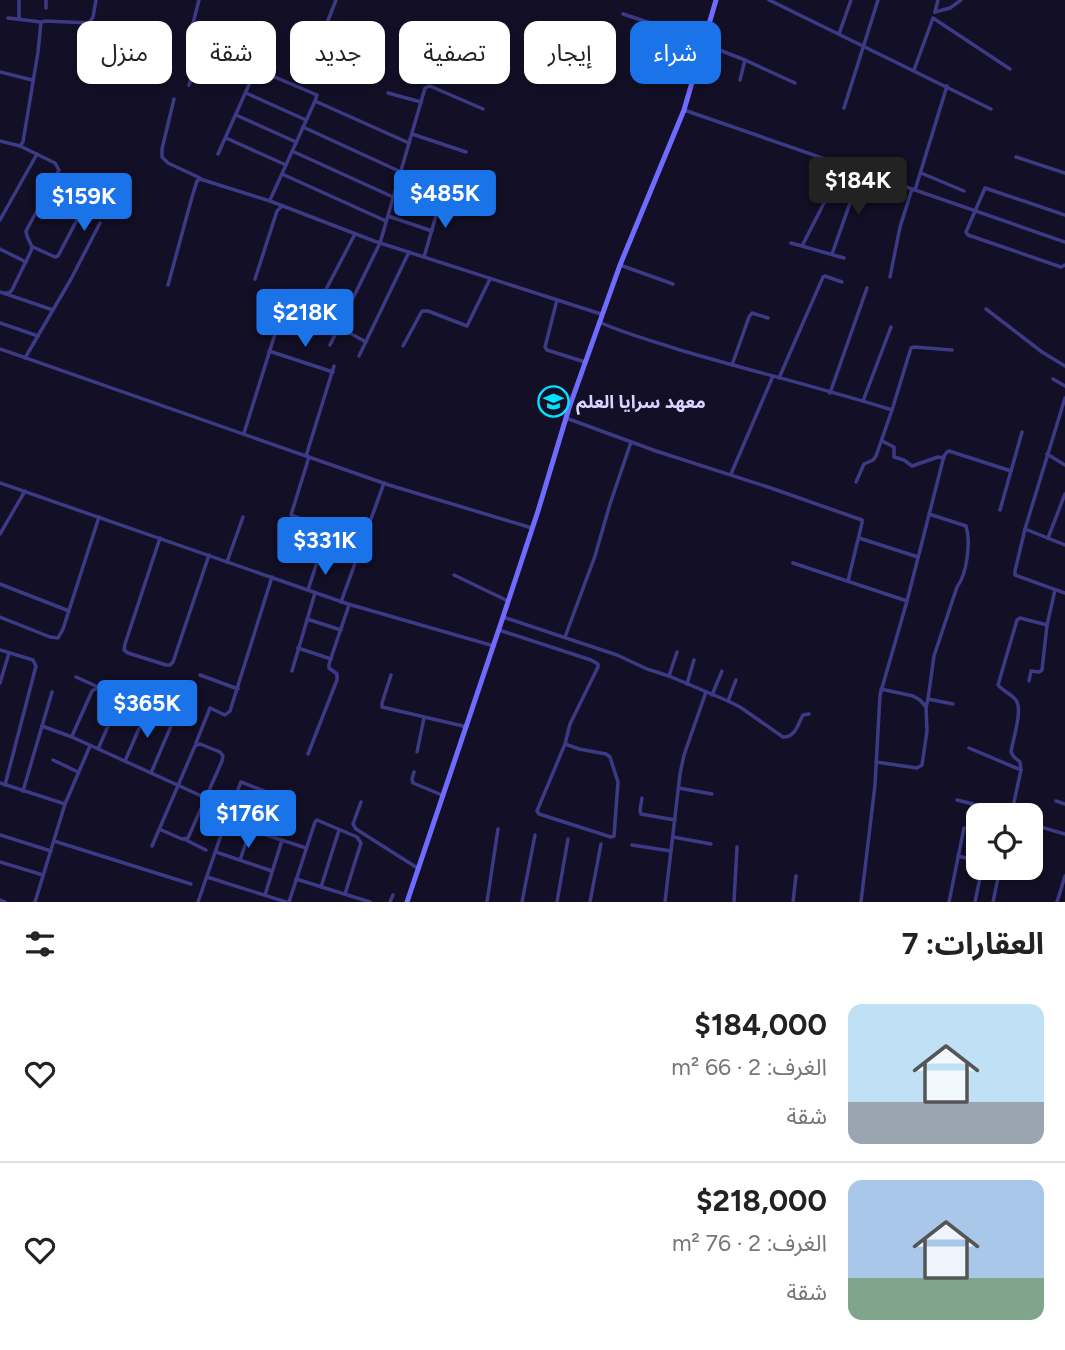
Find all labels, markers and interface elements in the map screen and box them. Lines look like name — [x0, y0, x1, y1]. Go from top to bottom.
chip: منزل — [77, 21, 172, 84]
chip: شقة — [186, 21, 276, 84]
chip: جديد — [290, 21, 385, 84]
chip: تصفية — [399, 21, 510, 84]
chip: إيجار — [524, 21, 616, 84]
chip: شراء — [630, 21, 721, 84]
pin: $184K — [809, 158, 907, 217]
text: $184K — [825, 166, 891, 194]
pin: $485K — [396, 170, 494, 230]
pin: $159K — [35, 174, 133, 233]
text: $485K — [410, 179, 480, 207]
text: $159K — [52, 182, 116, 210]
pin: $218K — [256, 290, 354, 349]
text: $218K — [272, 298, 338, 326]
school or university icon: معهد سرايا العلم — [536, 385, 570, 419]
place label: معهد سرايا العلم — [576, 391, 706, 415]
pin: $331K — [276, 518, 374, 577]
text: $331K — [293, 526, 357, 554]
pin: $365K — [98, 680, 196, 740]
text: $365K — [113, 689, 181, 717]
pin: $176K — [199, 790, 297, 850]
text: $176K — [216, 799, 280, 827]
map controls — [966, 803, 1043, 880]
button: locate — [966, 803, 1043, 880]
icon: filters — [21, 925, 59, 963]
text: العقارات: 7 — [902, 925, 1044, 962]
text: $184,000 — [694, 1006, 827, 1043]
icon: home — [904, 1032, 988, 1116]
text: الغرف: 2 · 66 m² — [671, 1053, 827, 1081]
icon: heart — [21, 1055, 59, 1093]
text: شقة — [786, 1102, 827, 1130]
text: $218,000 — [696, 1182, 827, 1219]
icon: home — [904, 1208, 988, 1292]
text: الغرف: 2 · 76 m² — [672, 1229, 827, 1257]
icon: heart — [21, 1231, 59, 1269]
text: شقة — [786, 1278, 827, 1306]

